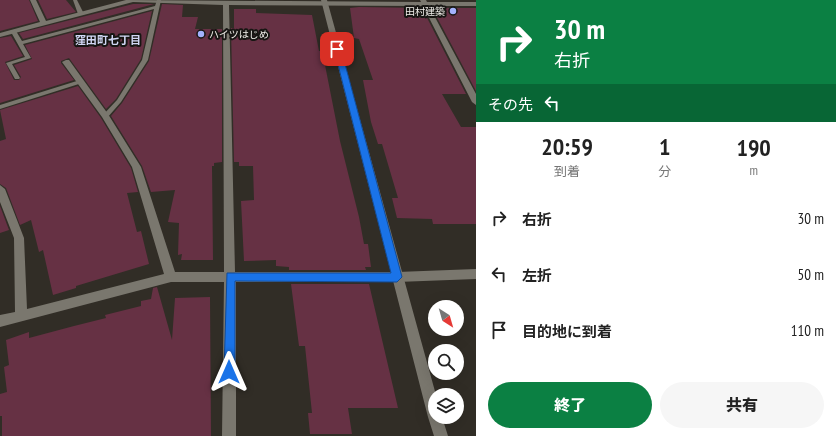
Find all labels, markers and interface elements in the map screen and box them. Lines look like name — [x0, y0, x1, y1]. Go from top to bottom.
place label: 田村建築 — [405, 5, 445, 18]
marker: 田村建築 — [448, 6, 458, 16]
text: 30 m — [554, 10, 605, 47]
icon: right — [488, 16, 540, 68]
place label: ハイツはじめ — [209, 28, 269, 41]
marker: ハイツはじめ — [196, 29, 206, 39]
pin — [320, 32, 354, 66]
district label: 窪田町七丁目 — [75, 33, 141, 47]
icon: arrive — [326, 38, 348, 60]
text: 右折 — [554, 49, 590, 72]
icon: left — [541, 92, 563, 114]
text: その先 — [488, 95, 533, 114]
text: 20:59 — [541, 131, 593, 162]
text: 1 — [659, 131, 670, 162]
text: 190 — [736, 132, 771, 163]
text: m — [749, 162, 758, 179]
text: 到着 — [554, 163, 580, 180]
text: 分 — [658, 163, 671, 180]
icon: right — [488, 207, 510, 229]
text: 30 m — [798, 209, 824, 228]
text: 右折 — [522, 210, 552, 229]
icon: left — [488, 263, 510, 285]
text: 50 m — [798, 265, 824, 284]
text: 左折 — [522, 266, 552, 285]
north arrow — [428, 300, 464, 336]
map controls — [428, 300, 464, 424]
icon: arrive — [488, 319, 510, 341]
text: 110 m — [791, 321, 824, 340]
text: 目的地に到着 — [522, 322, 612, 341]
button: search — [428, 344, 464, 380]
position arrow — [208, 351, 250, 393]
button: 終了 — [488, 382, 652, 428]
button: 共有 — [660, 382, 824, 428]
button: layers — [428, 388, 464, 424]

